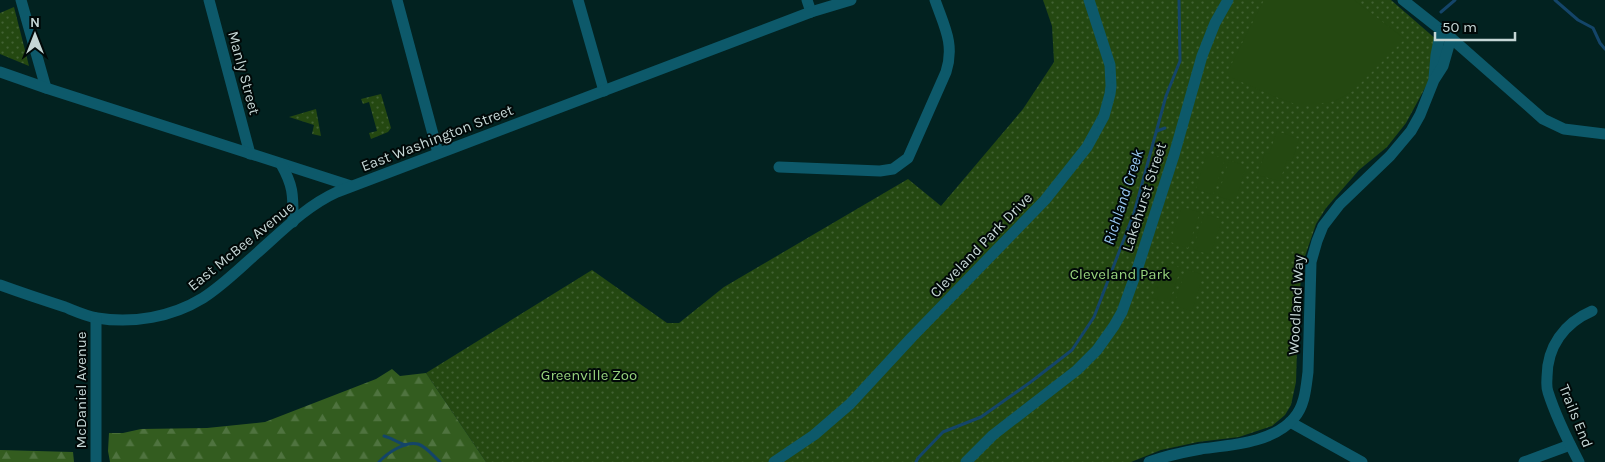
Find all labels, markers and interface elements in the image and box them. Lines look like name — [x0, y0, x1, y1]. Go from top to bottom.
north arrow — [10, 10, 60, 60]
scale bar — [1435, 10, 1515, 42]
text: N — [30, 14, 40, 31]
text: 50 m — [1442, 18, 1477, 36]
street label: Manly Street — [224, 29, 264, 117]
street label: East Washington Street — [358, 101, 516, 175]
street label: Lakehurst Street — [1118, 140, 1170, 254]
water label: Richland Creek — [1099, 146, 1148, 247]
street label: Cleveland Park Drive — [926, 189, 1036, 301]
street label: East McBee Avenue — [184, 198, 298, 294]
street label: Woodland Way — [1284, 254, 1308, 356]
park label: Cleveland Park — [1070, 265, 1170, 283]
street label: McDaniel Avenue — [72, 332, 90, 448]
park label: Greenville Zoo — [541, 366, 637, 384]
street label: Trails End — [1555, 382, 1597, 450]

